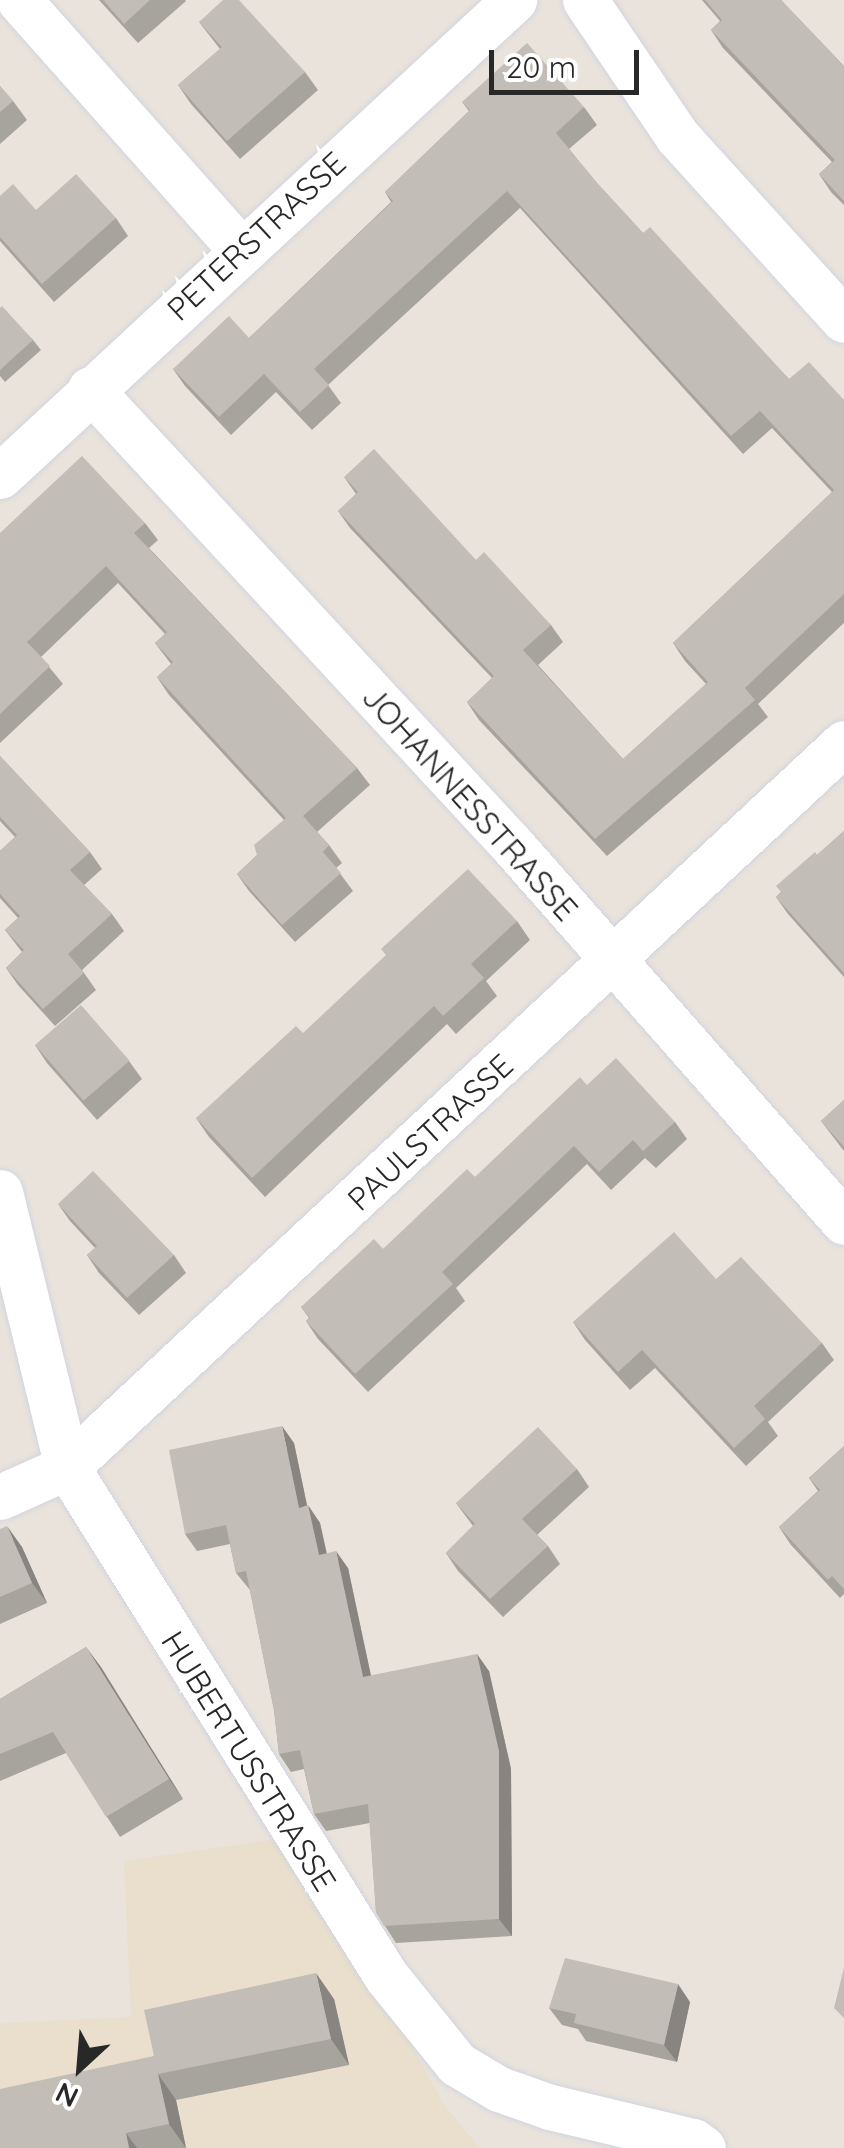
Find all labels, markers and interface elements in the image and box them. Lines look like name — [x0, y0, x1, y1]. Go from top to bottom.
scale bar — [494, 30, 644, 92]
text: 20 m — [506, 48, 576, 86]
street label: PETERSTRASSE — [159, 144, 353, 328]
street label: JOHANNESSTRASSE — [354, 678, 586, 928]
street label: PAULSTRASSE — [340, 1046, 520, 1218]
street label: HUBERTUSSTRASSE — [153, 1624, 345, 1898]
north arrow — [30, 2018, 130, 2118]
text: N — [50, 2075, 84, 2116]

